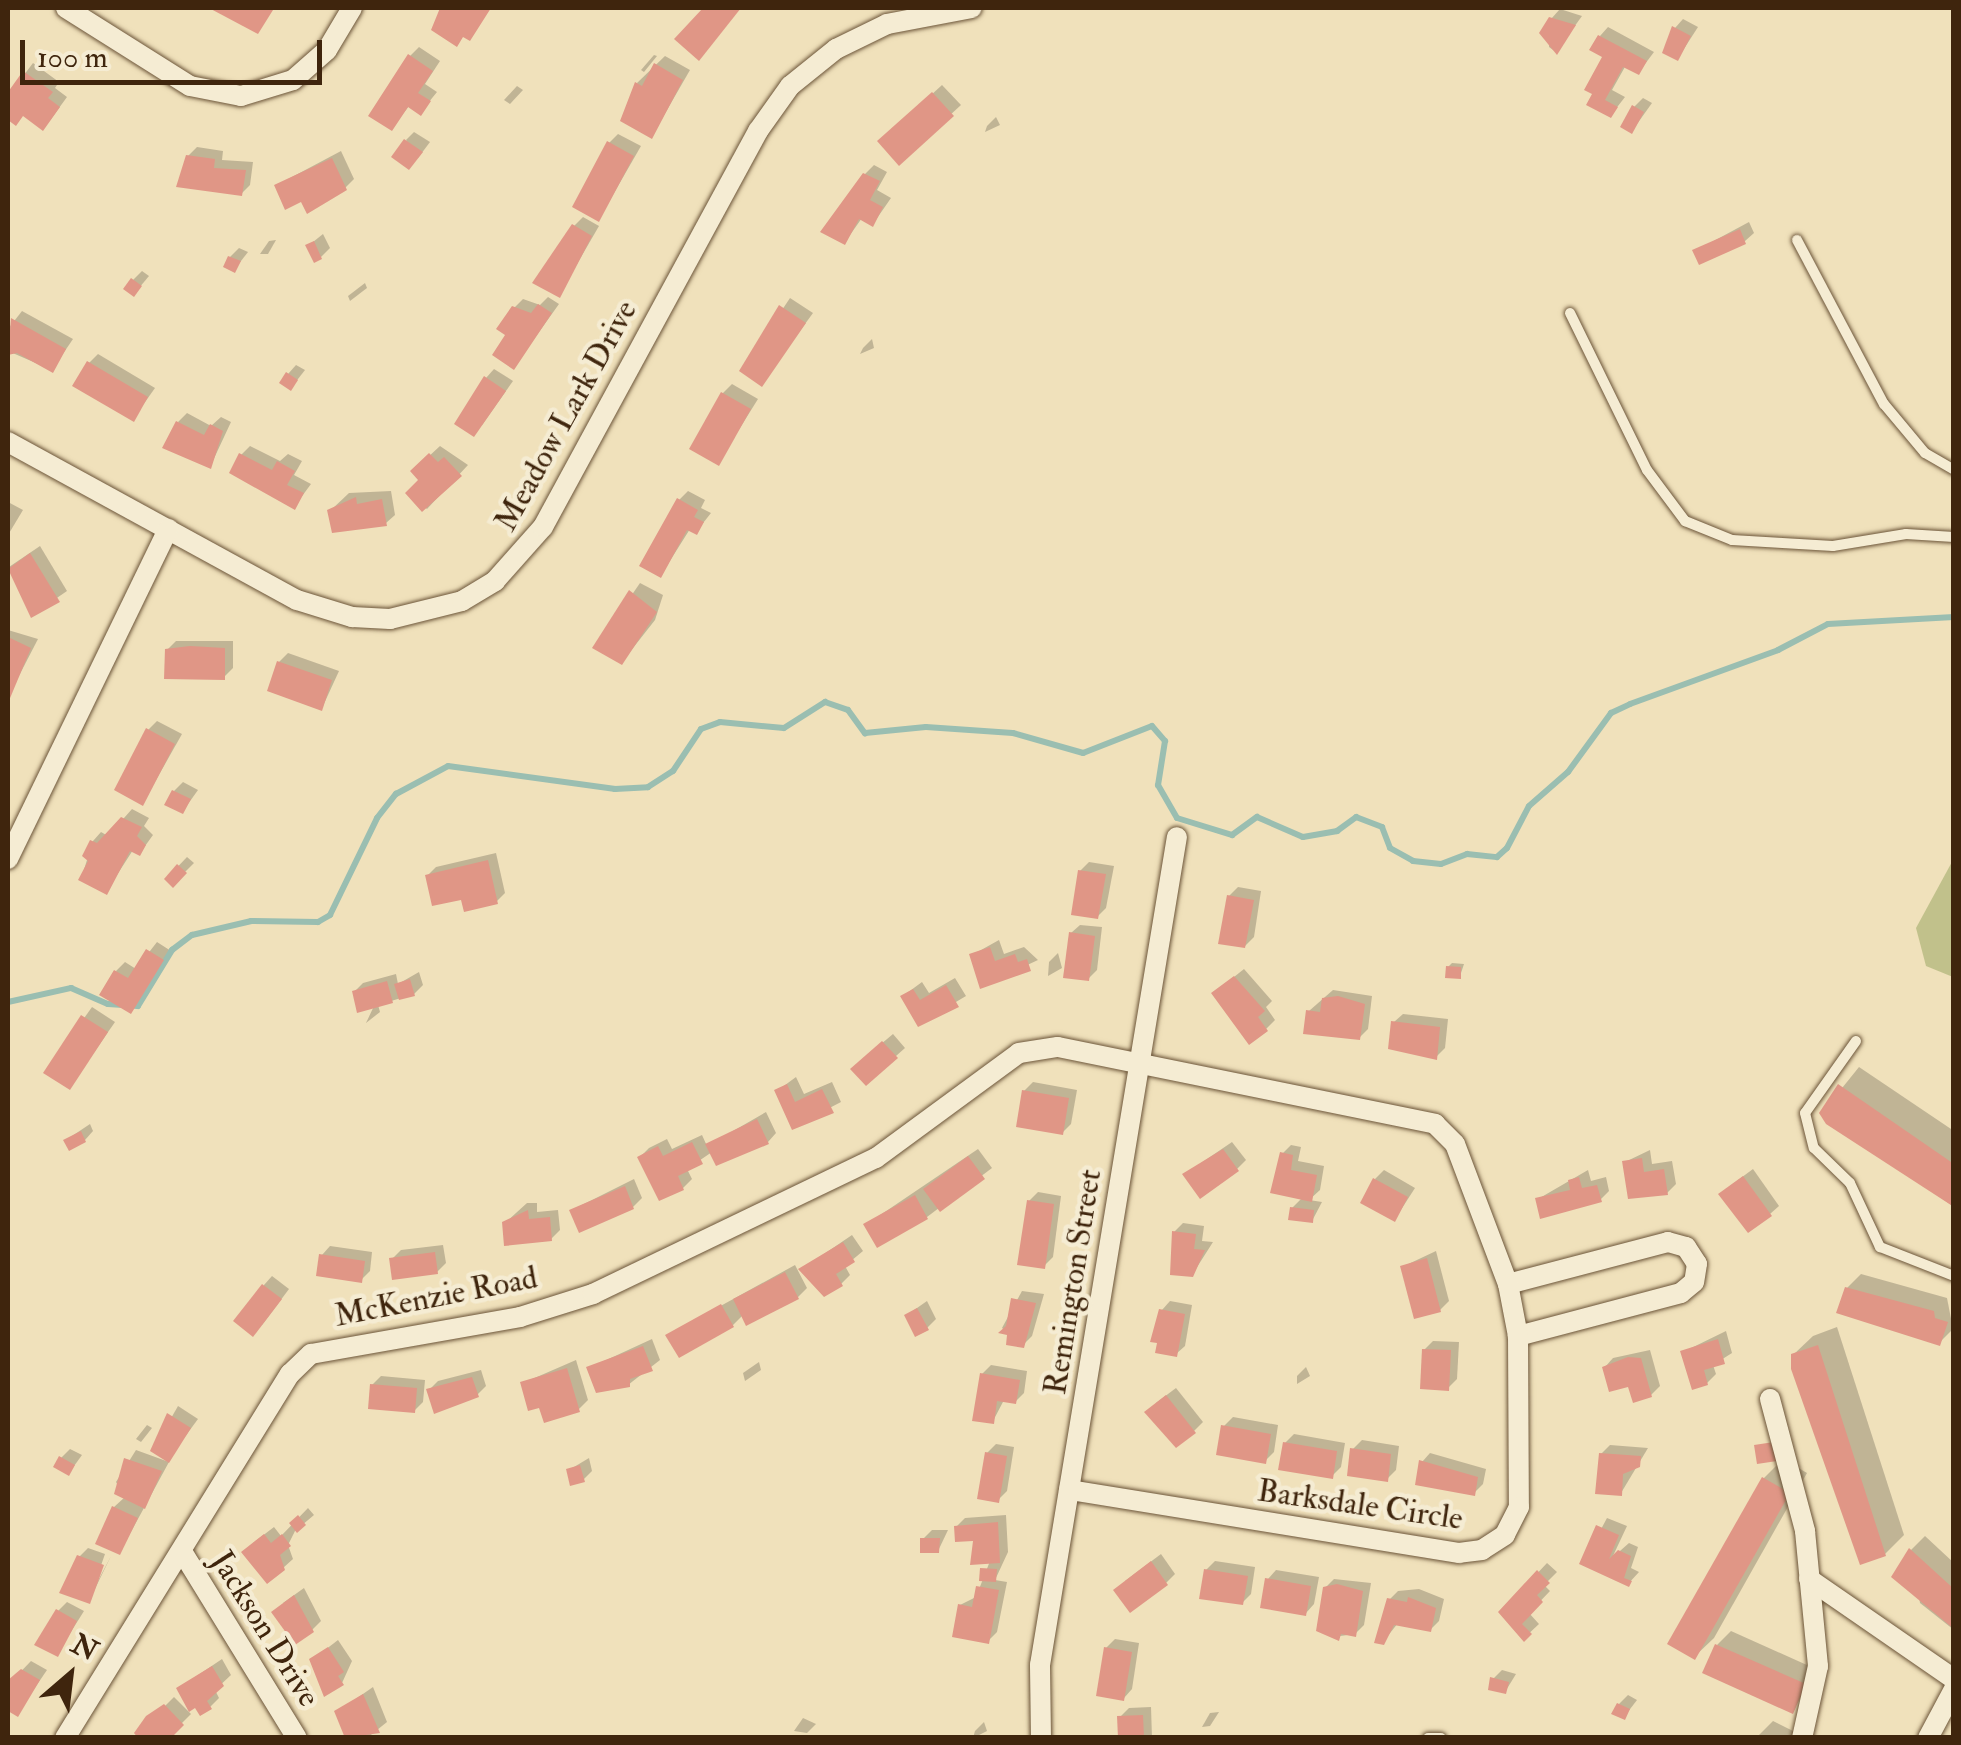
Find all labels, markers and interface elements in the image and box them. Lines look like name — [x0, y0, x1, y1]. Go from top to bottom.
scale bar — [25, 20, 328, 82]
text: 100 m — [37, 39, 108, 76]
street label: Meadow Lark Drive — [487, 294, 645, 538]
street label: Remington Street — [1036, 1167, 1110, 1397]
street label: McKenzie Road — [331, 1259, 541, 1335]
street label: Barksdale Circle — [1255, 1472, 1465, 1538]
street label: Jackson Drive — [202, 1544, 328, 1714]
north arrow — [20, 1625, 120, 1725]
text: N — [65, 1627, 104, 1669]

